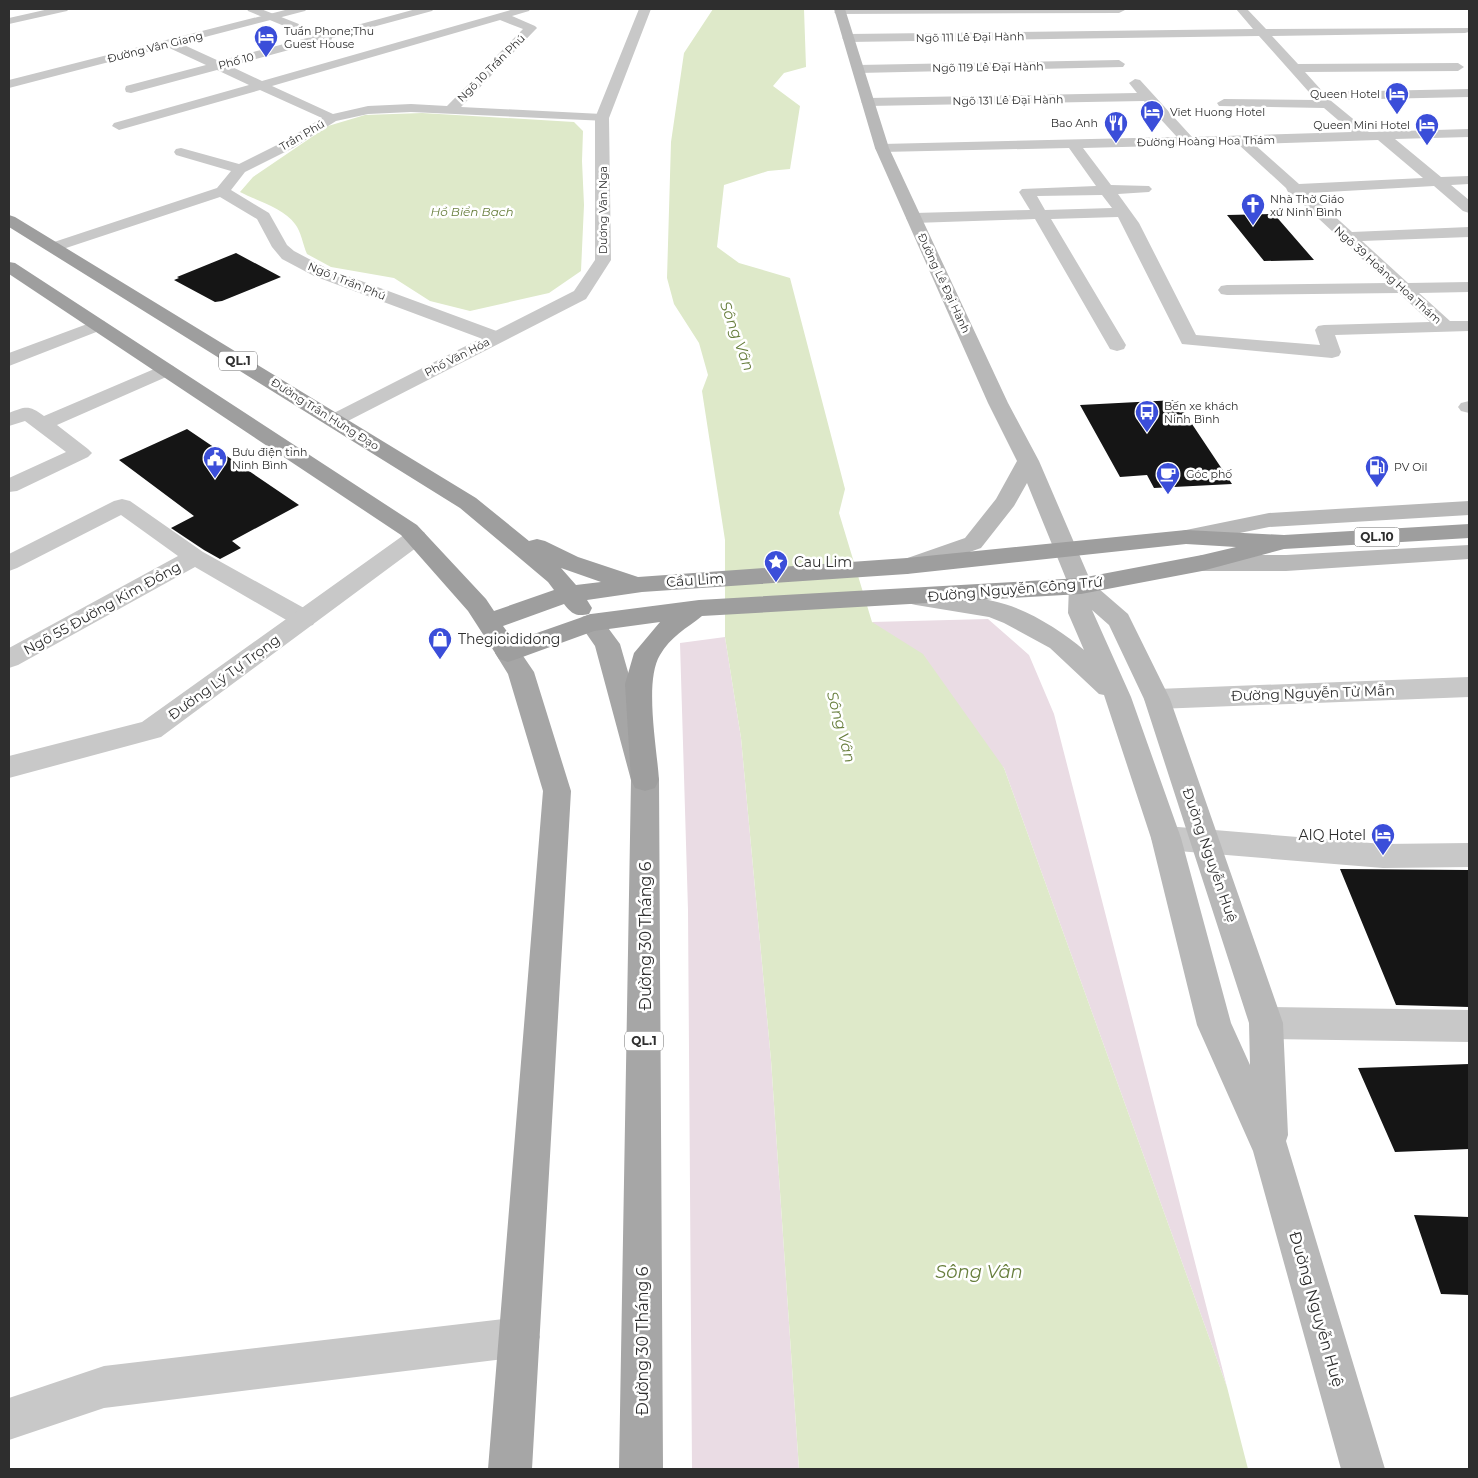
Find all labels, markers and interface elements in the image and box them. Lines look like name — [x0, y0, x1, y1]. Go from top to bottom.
hotel icon: Tuần Phone;Thu Guest House — [253, 24, 279, 58]
place label: Tuần Phone;Thu Guest House — [284, 24, 374, 51]
street label: Đường Vân Giang — [106, 28, 204, 66]
street label: Ngõ 111 Lê Đại Hành — [916, 29, 1024, 45]
street label: Ngõ 10 Trần Phú — [454, 31, 528, 105]
street label: Phố 10 — [217, 50, 255, 72]
street label: Ngõ 119 Lê Đại Hành — [932, 59, 1044, 75]
hotel icon: Queen Hotel — [1384, 81, 1410, 115]
place label: Queen Hotel — [1310, 87, 1380, 101]
street label: Ngõ 131 Lê Đại Hành — [952, 92, 1064, 108]
hotel icon: Viet Huong Hotel — [1139, 99, 1165, 133]
place label: Viet Huong Hotel — [1170, 105, 1265, 119]
restaurant icon: Bao Anh — [1103, 110, 1129, 144]
hotel icon: Queen Mini Hotel — [1414, 112, 1440, 146]
place label: Bao Anh — [1051, 116, 1098, 130]
street label: Trần Phú — [277, 117, 327, 153]
place label: Queen Mini Hotel — [1313, 118, 1410, 132]
street label: Đường Hoàng Hoa Thám — [1137, 133, 1275, 149]
street label: Dương Vân Nga — [596, 166, 610, 254]
church icon: Nhà Thờ Giáo xứ Ninh Bình — [1240, 192, 1266, 226]
place label: Nhà Thờ Giáo xứ Ninh Bình — [1270, 192, 1344, 219]
water label: Hồ Biển Bạch — [430, 204, 514, 219]
street label: Ngõ 39 Hoàng Hoa Thám — [1332, 223, 1444, 327]
street label: Đường Lê Đại Hành — [915, 231, 973, 335]
street label: Ngõ 1 Trần Phú — [306, 259, 388, 303]
water label: Sông Vân — [716, 298, 759, 373]
street label: Phố Văn Hóa — [422, 335, 492, 379]
road number: QL.1 — [219, 352, 257, 371]
street label: Đường Trân Hưng Đạo — [268, 375, 382, 453]
bus stop icon: Bến xe khách Ninh Bình — [1134, 399, 1160, 433]
place label: Bến xe khách Ninh Bình — [1164, 399, 1239, 426]
public building icon: Bưu điện tỉnh Ninh Bình — [202, 445, 228, 479]
place label: Bưu điện tỉnh Ninh Bình — [232, 445, 308, 472]
fuel station icon: PV Oil — [1364, 454, 1390, 488]
place label: PV Oil — [1394, 460, 1427, 474]
cafe icon: Góc phố — [1155, 461, 1181, 495]
place label: Góc phố — [1186, 467, 1232, 481]
road number: QL.10 — [1354, 528, 1400, 546]
place icon: Cau Lim — [763, 549, 789, 583]
place label: Cau Lim — [794, 553, 852, 571]
street label: Ngõ 55 Đường Kim Đồng — [20, 557, 184, 659]
street label: Cầu Lim — [665, 569, 725, 591]
street label: Đường Nguyễn Công Trứ — [927, 572, 1104, 606]
shop icon: Thegioididong — [427, 626, 453, 660]
street label: Đường Lý Tự Trọng — [165, 630, 283, 724]
place label: Thegioididong — [458, 630, 560, 648]
street label: Đường Nguyễn Tử Mẫn — [1231, 681, 1395, 705]
water label: Sông Vân — [823, 689, 860, 765]
street label: Đuờng Nguyễn Huệ — [1179, 785, 1241, 925]
hotel icon: AIQ Hotel — [1370, 822, 1396, 856]
place label: AIQ Hotel — [1299, 826, 1366, 844]
street label: Đường 30 Tháng 6 — [636, 861, 655, 1010]
road number: QL.1 — [625, 1032, 663, 1050]
street label: Đuờng Nguyễn Huệ — [1285, 1229, 1348, 1389]
water label: Sông Vân — [935, 1261, 1023, 1283]
street label: Đường 30 Tháng 6 — [633, 1266, 652, 1415]

